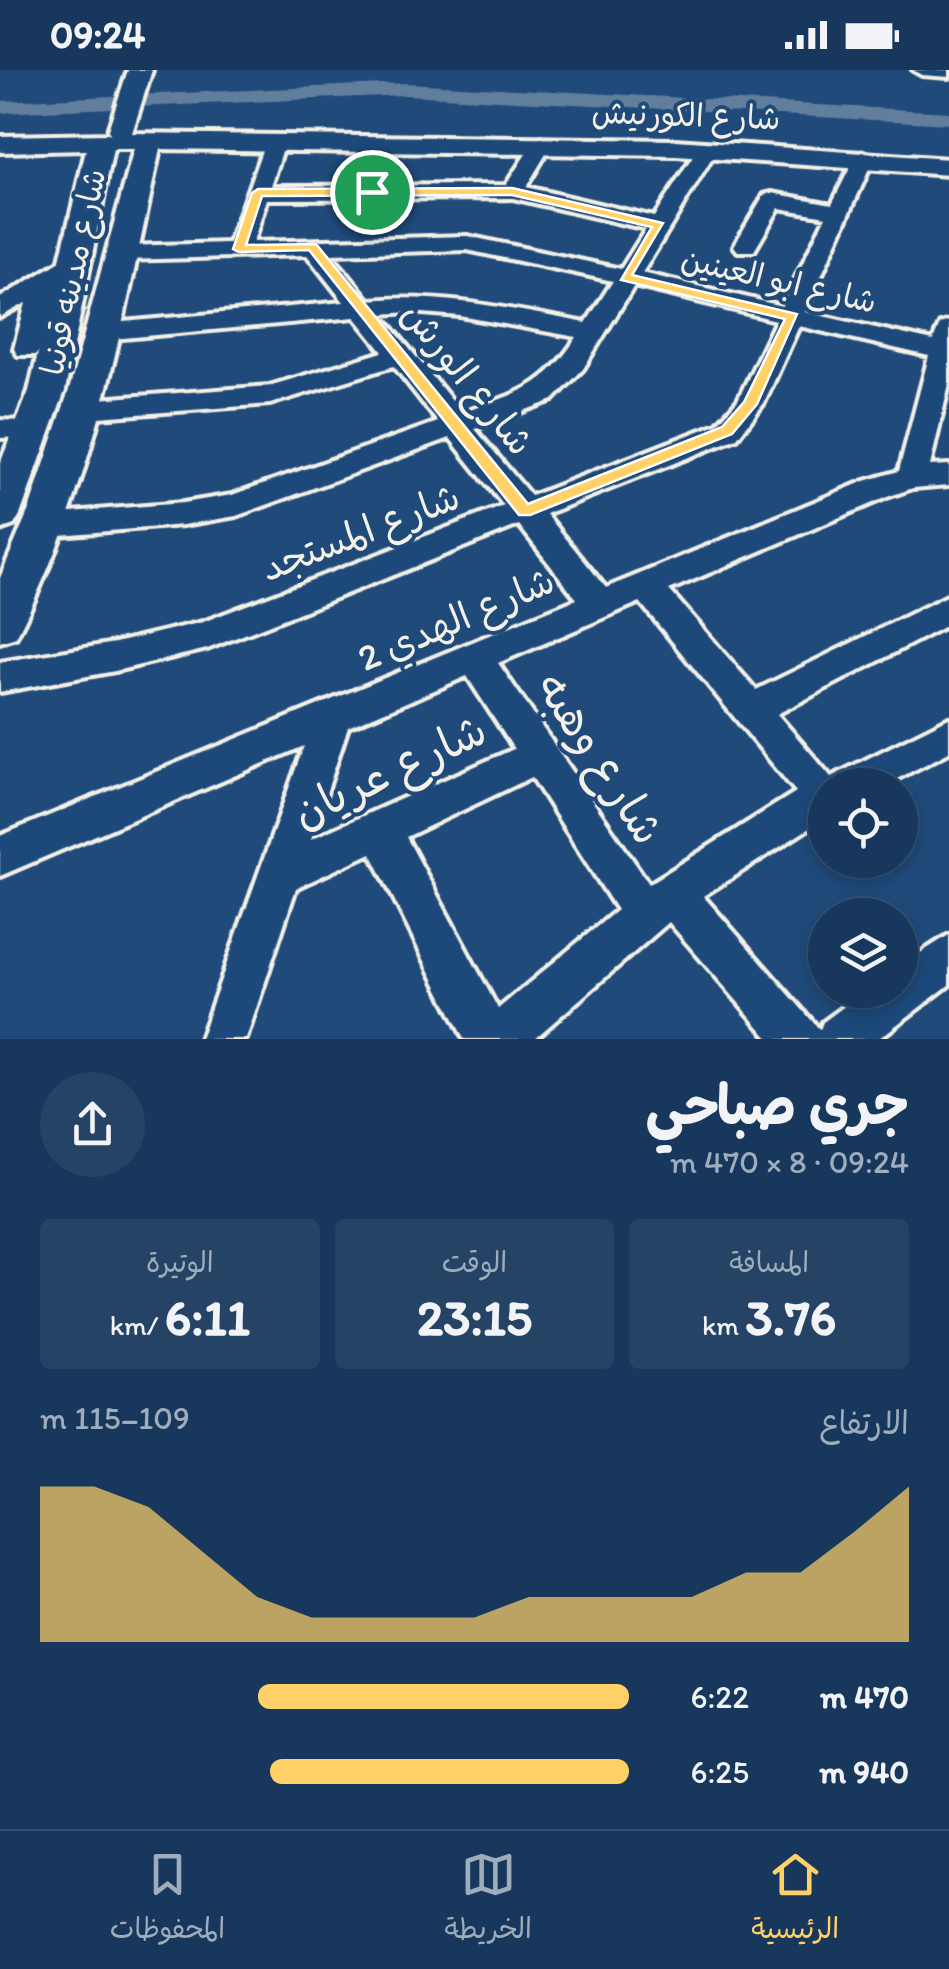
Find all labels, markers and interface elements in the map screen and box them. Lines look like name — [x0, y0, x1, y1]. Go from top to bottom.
text: 09:24 — [50, 12, 145, 58]
street label: شارع الكورنيش — [591, 93, 781, 141]
pin — [330, 150, 415, 235]
street label: شارع مدينه قونيا — [33, 165, 117, 379]
icon: arrive — [345, 165, 400, 220]
street label: شارع ابو العينين — [677, 239, 880, 325]
street label: شارع الورش — [389, 292, 544, 467]
street label: شارع المستجد — [254, 473, 467, 595]
street label: شارع الهدي 2 — [351, 557, 563, 685]
street label: شارع وهبه — [521, 662, 676, 857]
street label: شارع عريان — [283, 702, 497, 843]
map controls — [808, 768, 918, 1008]
button: locate — [808, 768, 918, 878]
button: layers — [808, 898, 918, 1008]
button: share — [40, 1072, 145, 1177]
text: جري صباحي — [646, 1072, 909, 1138]
text: 09:24 · 8 × 470 m — [670, 1143, 909, 1181]
text: الوتيرة — [146, 1245, 214, 1279]
text: الوقت — [442, 1245, 507, 1279]
text: المسافة — [729, 1245, 809, 1279]
text: 6:11 — [165, 1287, 250, 1348]
text: 23:15 — [417, 1287, 532, 1348]
text: 3.76 — [745, 1287, 836, 1348]
text: /km — [110, 1308, 165, 1342]
text: km — [702, 1308, 745, 1342]
text: 109–115 m — [40, 1399, 190, 1437]
text: الارتفاع — [819, 1404, 909, 1442]
text: 6:22 — [691, 1678, 749, 1716]
text: 470 m — [820, 1678, 909, 1716]
text: 6:25 — [691, 1753, 749, 1791]
text: 940 m — [819, 1753, 909, 1791]
tab: المحفوظات — [110, 1847, 225, 1953]
tab: الخريطة — [445, 1847, 532, 1953]
tab: الرئيسية — [751, 1847, 839, 1953]

